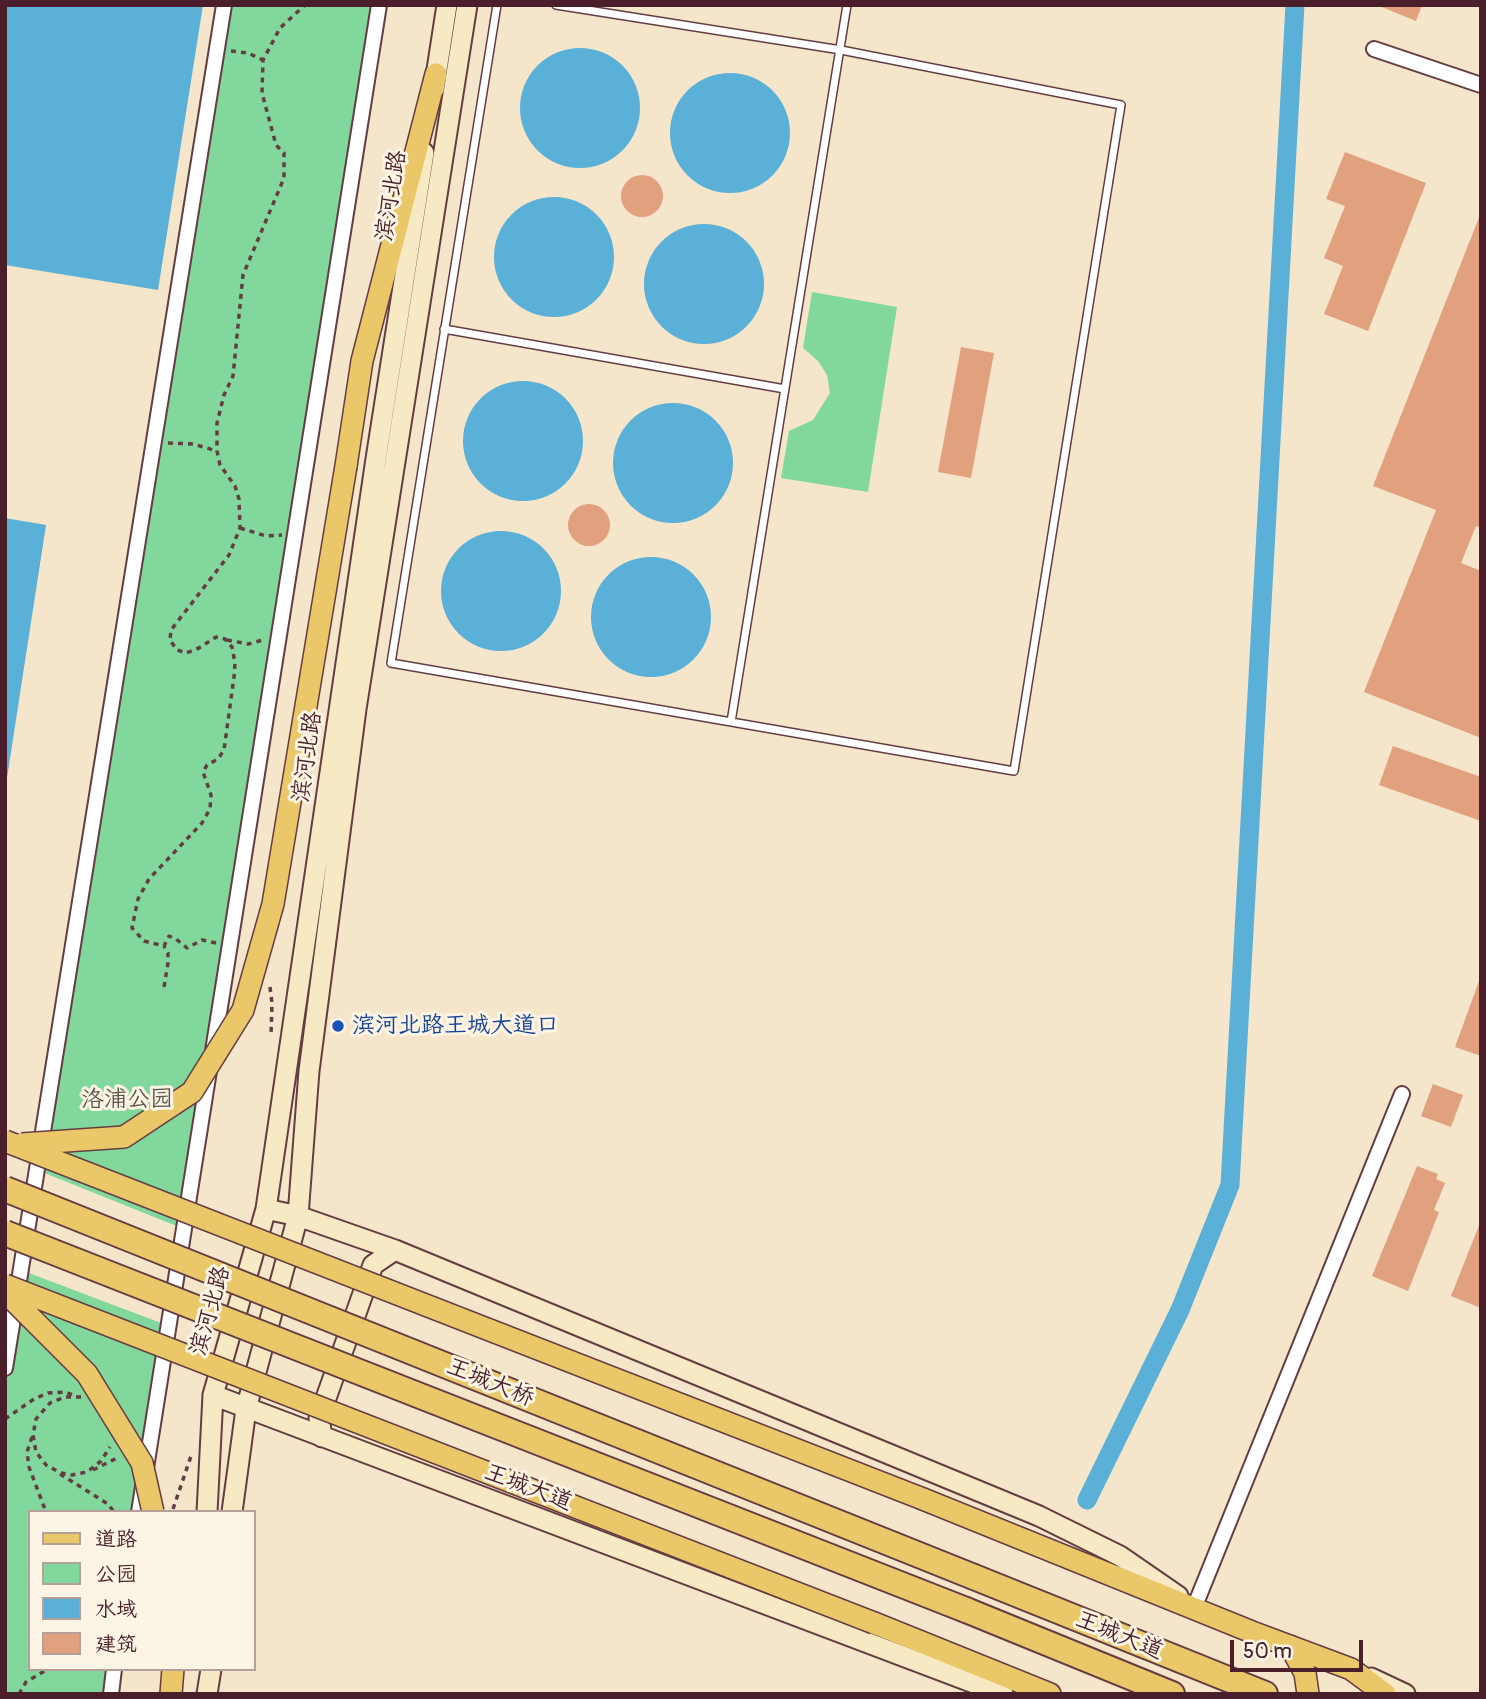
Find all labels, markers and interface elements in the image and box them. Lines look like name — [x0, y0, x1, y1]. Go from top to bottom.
street label: 滨河北路 — [371, 148, 413, 244]
street label: 滨河北路 — [288, 710, 328, 804]
place label: 滨河北路王城大道口 — [352, 1012, 559, 1040]
marker: 滨河北路王城大道口 — [330, 1018, 346, 1034]
park label: 洛浦公园 — [81, 1086, 173, 1114]
street label: 滨河北路 — [185, 1263, 237, 1359]
street label: 王城大桥 — [442, 1353, 538, 1413]
street label: 王城大道 — [480, 1459, 576, 1517]
legend — [28, 1510, 256, 1671]
text: 道路 — [95, 1526, 137, 1553]
text: 公园 — [95, 1561, 137, 1588]
text: 水域 — [95, 1596, 137, 1623]
street label: 王城大道 — [1071, 1606, 1167, 1666]
scale bar — [1234, 1626, 1367, 1670]
text: 建筑 — [95, 1631, 137, 1658]
text: 50 m — [1243, 1638, 1292, 1665]

